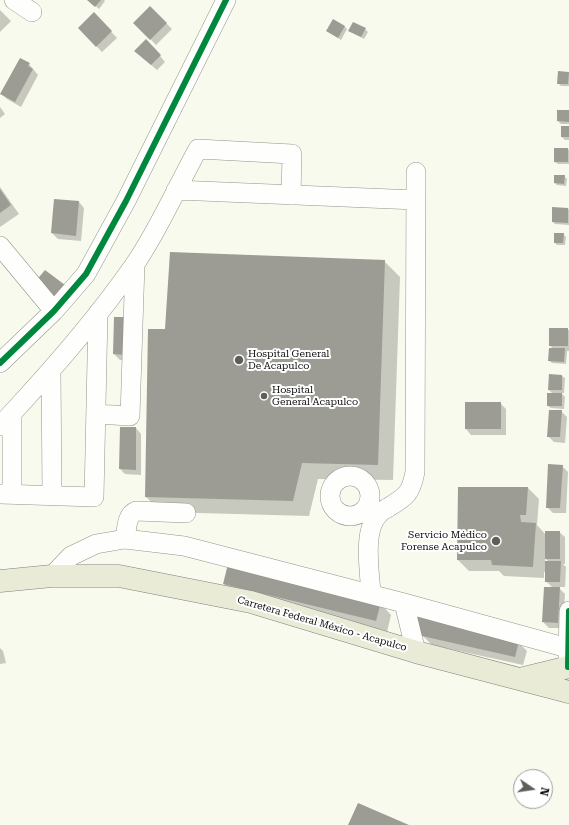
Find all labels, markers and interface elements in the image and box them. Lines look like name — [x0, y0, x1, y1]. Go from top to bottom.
place label: Hospital General De Acapulco — [248, 348, 329, 372]
marker: Hospital General De Acapulco — [233, 354, 245, 366]
place label: Hospital General Acapulco — [272, 384, 358, 408]
marker: Hospital General Acapulco — [259, 391, 269, 401]
place label: Servicio Médico Forense Acapulco — [401, 529, 487, 552]
marker: Servicio Médico Forense Acapulco — [490, 535, 502, 547]
street label: Carretera Federal México - Acapulco — [236, 594, 408, 654]
north arrow — [513, 769, 553, 809]
text: N — [537, 786, 551, 797]

